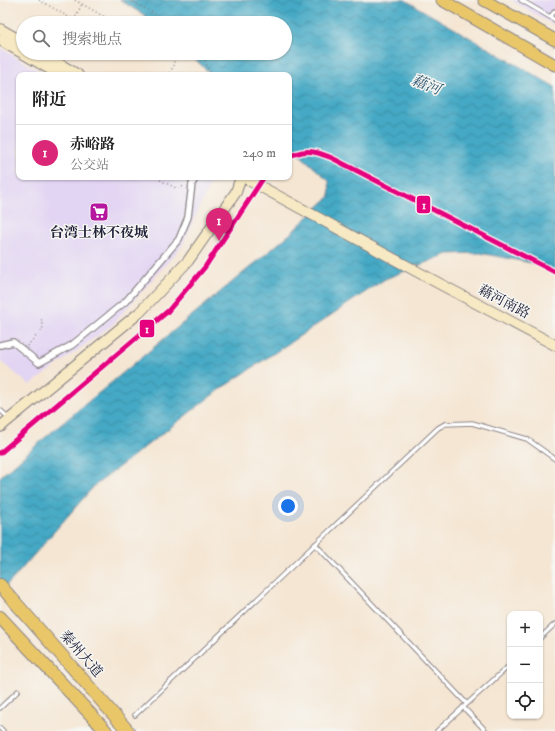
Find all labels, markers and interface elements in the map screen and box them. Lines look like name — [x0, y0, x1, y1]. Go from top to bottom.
search box — [16, 16, 292, 60]
icon: search — [30, 27, 52, 49]
text: 搜索地点 — [62, 30, 122, 49]
water label: 藉河 — [409, 71, 446, 100]
text: 附近 — [32, 89, 66, 111]
text: 赤峪路 — [70, 135, 115, 154]
text: 1 — [43, 145, 47, 161]
text: 240 m — [243, 145, 276, 161]
text: 公交站 — [70, 157, 109, 173]
line badge: 1 — [416, 195, 431, 214]
text: 1 — [422, 199, 426, 213]
supermarket icon: 台湾士林不夜城 — [88, 201, 110, 223]
pin: 1 — [206, 208, 232, 241]
place label: 台湾士林不夜城 — [50, 224, 148, 242]
street label: 藉河南路 — [475, 281, 533, 323]
line badge: 1 — [139, 319, 155, 338]
text: 1 — [145, 323, 149, 337]
your location — [278, 496, 298, 516]
map controls — [507, 611, 543, 719]
button: + — [507, 611, 543, 647]
street label: 秦州大道 — [56, 627, 106, 681]
button: − — [507, 647, 543, 683]
button: locate — [507, 683, 543, 719]

